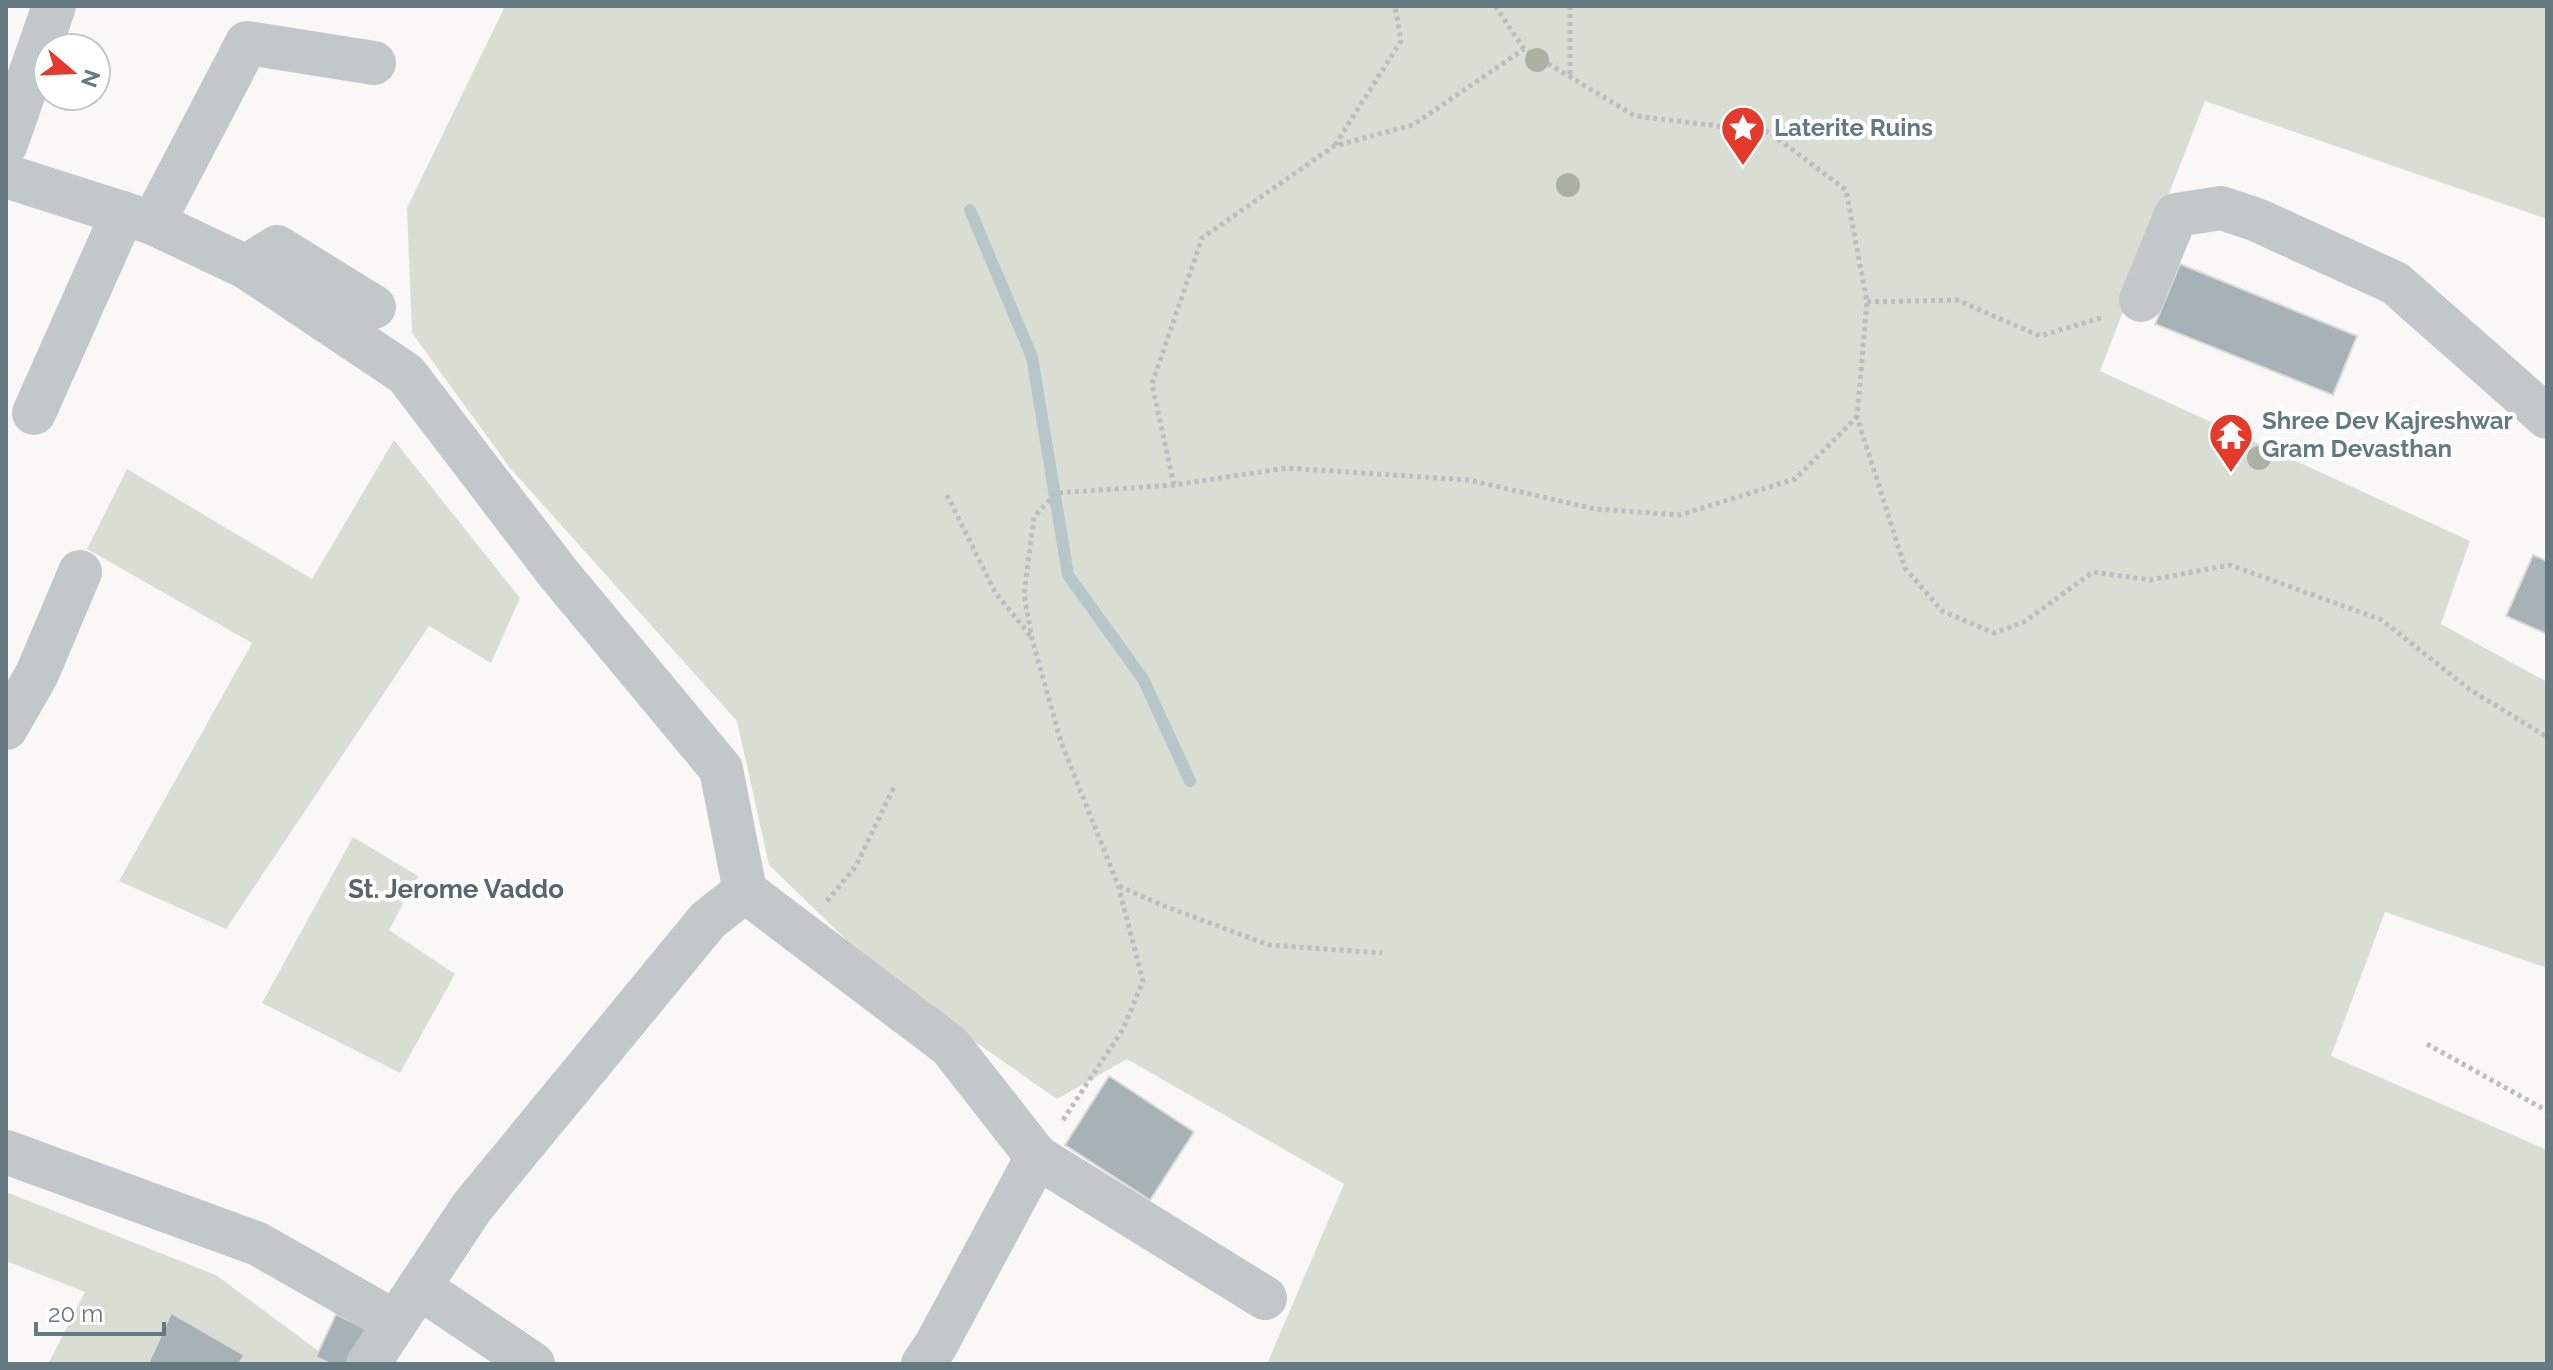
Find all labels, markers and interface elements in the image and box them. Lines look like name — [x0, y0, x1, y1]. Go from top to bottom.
north arrow — [32, 32, 112, 112]
text: N — [76, 66, 106, 91]
place icon: Laterite Ruins — [1719, 104, 1767, 167]
place label: Laterite Ruins — [1774, 113, 1933, 142]
place label: Shree Dev Kajreshwar Gram Devasthan — [2262, 406, 2513, 463]
temple icon: Shree Dev Kajreshwar Gram Devasthan — [2207, 411, 2255, 474]
district label: St. Jerome Vaddo — [348, 874, 564, 904]
scale bar — [36, 1286, 164, 1336]
text: 20 m — [48, 1299, 103, 1328]

